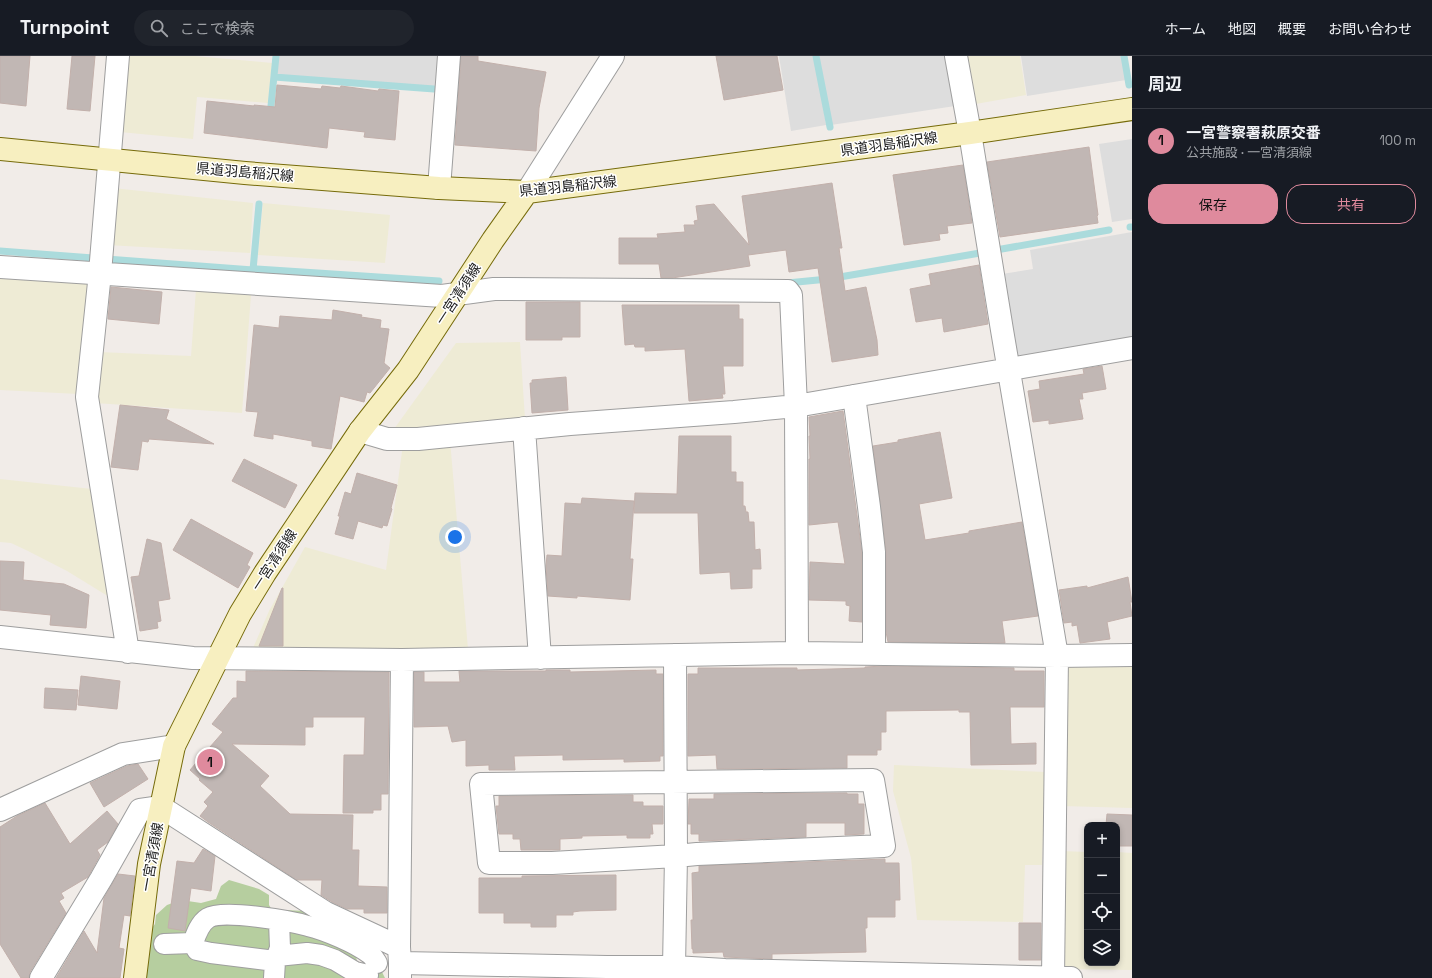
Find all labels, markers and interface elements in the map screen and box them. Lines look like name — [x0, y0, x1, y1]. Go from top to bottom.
search box — [134, 10, 414, 46]
text: Turnpoint — [20, 15, 110, 40]
icon: search — [148, 17, 170, 39]
text: ここで検索 — [180, 19, 255, 38]
text: ホーム — [1164, 20, 1206, 38]
text: 地図 — [1228, 20, 1256, 38]
text: 概要 — [1278, 20, 1306, 38]
text: お問い合わせ — [1328, 20, 1412, 38]
text: 周辺 — [1148, 73, 1182, 95]
text: 一宮警察署萩原交番 — [1186, 123, 1321, 142]
street label: 県道羽島稲沢線 — [839, 128, 939, 160]
text: 1 — [1158, 132, 1164, 149]
text: 100 m — [1379, 132, 1416, 149]
text: 公共施設 · 一宮清須線 — [1186, 144, 1312, 161]
street label: 県道羽島稲沢線 — [195, 159, 295, 185]
street label: 県道羽島稲沢線 — [518, 172, 618, 200]
button: 保存 — [1148, 184, 1278, 224]
button: 共有 — [1286, 184, 1416, 224]
street label: 一宮清須線 — [431, 260, 485, 328]
street label: 一宮清須線 — [247, 526, 301, 594]
your location — [445, 527, 465, 547]
pin: 1 — [197, 747, 223, 777]
street label: 一宮清須線 — [137, 821, 167, 893]
map controls — [1084, 822, 1120, 966]
button: + — [1084, 822, 1120, 858]
button: − — [1084, 858, 1120, 894]
button: locate — [1084, 894, 1120, 930]
button: layers — [1084, 930, 1120, 966]

